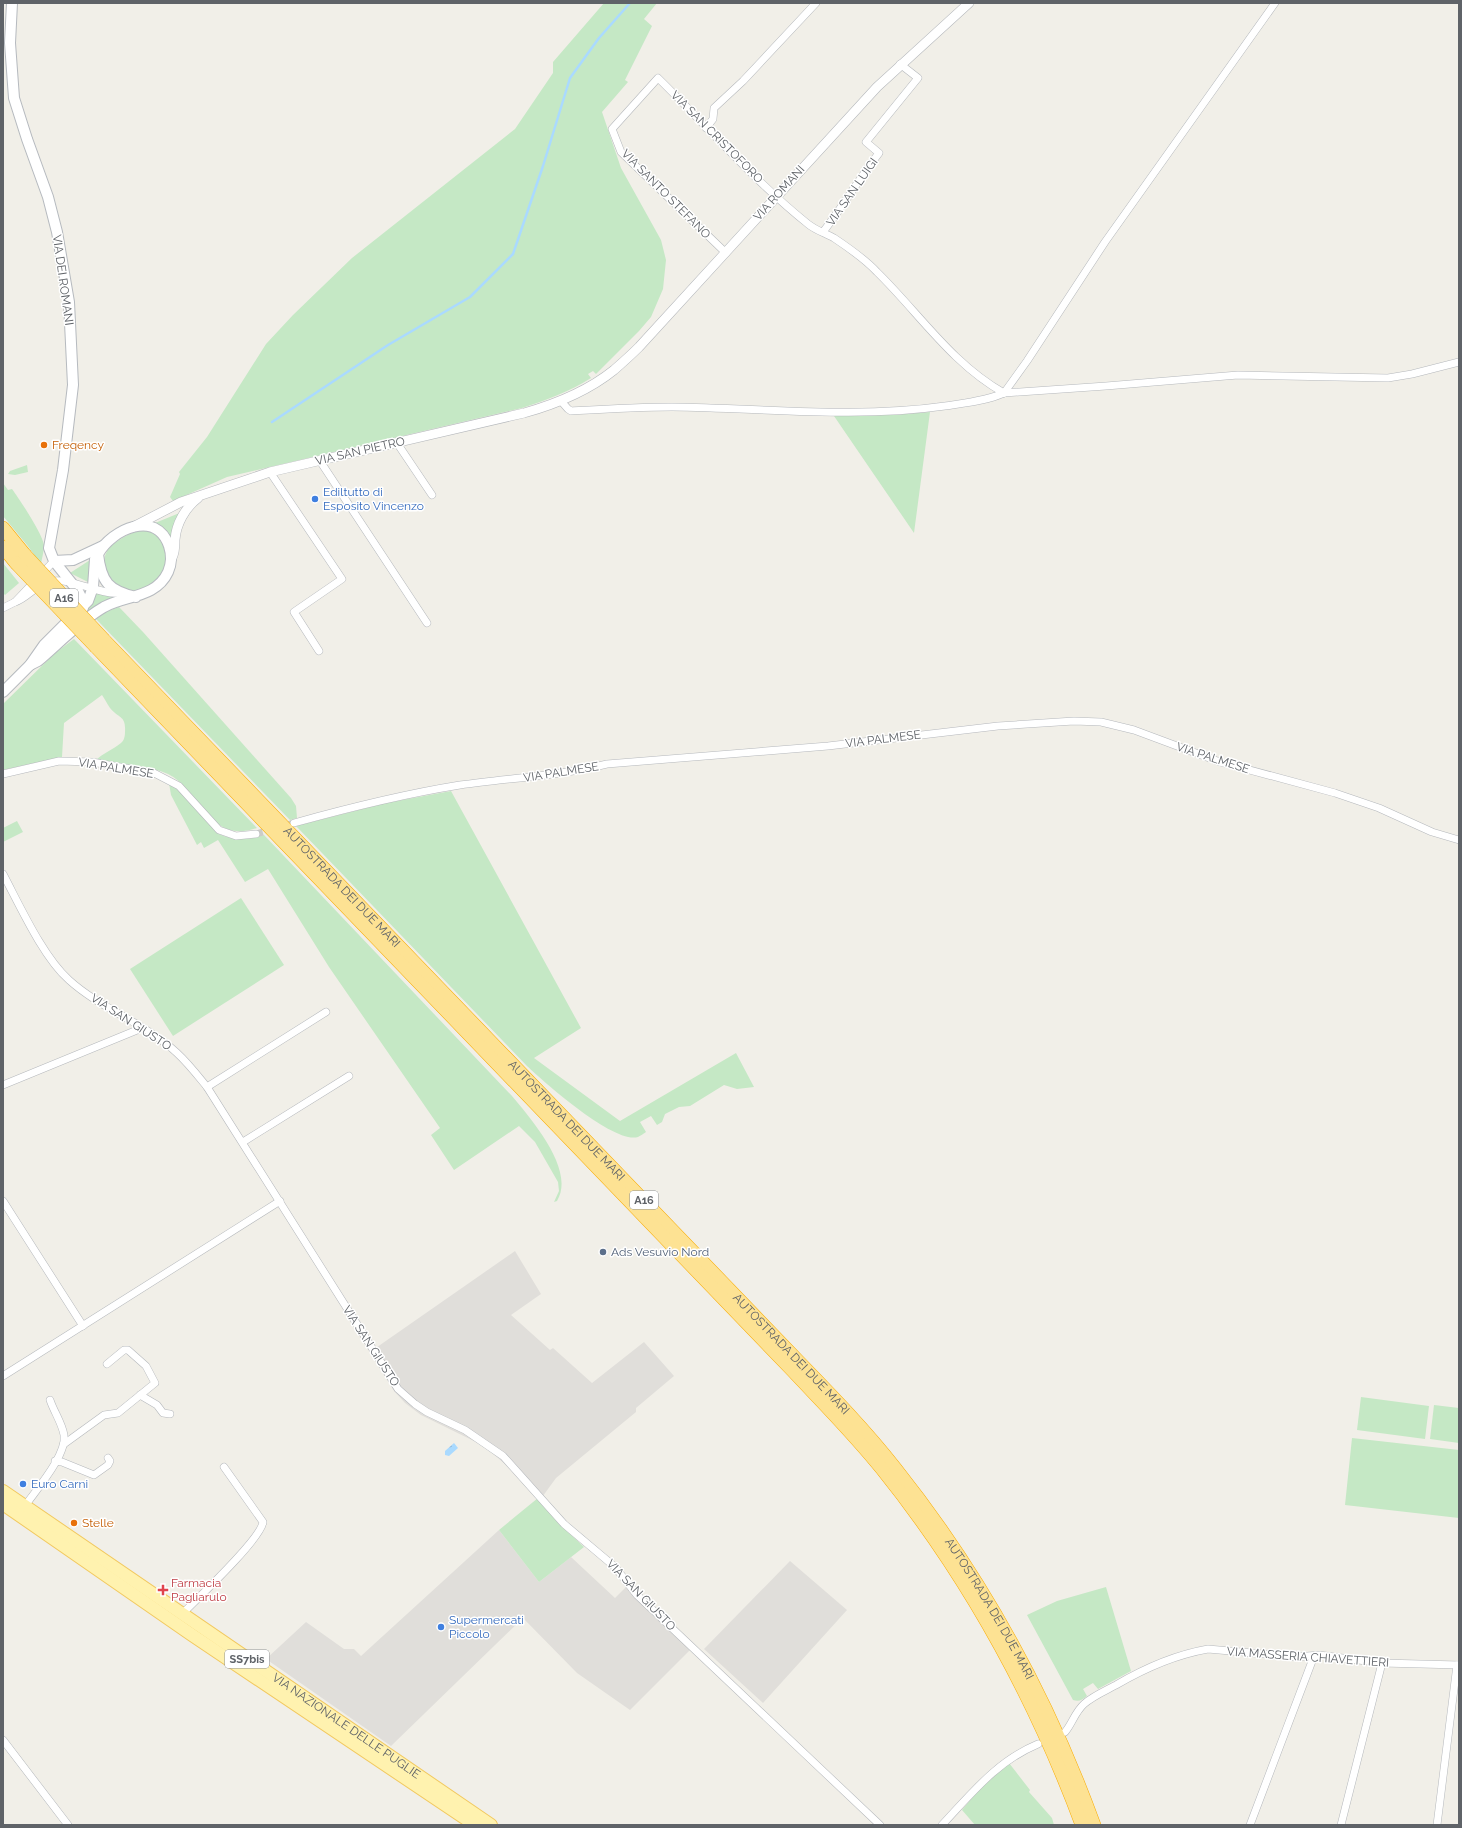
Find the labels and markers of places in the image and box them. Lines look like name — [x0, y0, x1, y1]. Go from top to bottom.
place label: Freqency — [52, 438, 105, 452]
marker: Freqency — [39, 440, 49, 450]
place label: Ediltutto di Esposito Vincenzo — [323, 485, 424, 513]
marker: Ediltutto di Esposito Vincenzo — [310, 494, 320, 504]
place label: Ads Vesuvio Nord — [611, 1245, 709, 1259]
marker: Ads Vesuvio Nord — [598, 1247, 608, 1257]
place label: Euro Carni — [31, 1477, 88, 1491]
marker: Euro Carni — [18, 1479, 28, 1489]
place label: Stelle — [82, 1516, 114, 1530]
marker: Stelle — [69, 1518, 79, 1528]
place label: Farmacia Pagliarulo — [171, 1576, 227, 1604]
marker: Farmacia Pagliarulo — [158, 1585, 168, 1595]
place label: Supermercati Piccolo — [449, 1613, 524, 1641]
marker: Supermercati Piccolo — [436, 1622, 446, 1632]

